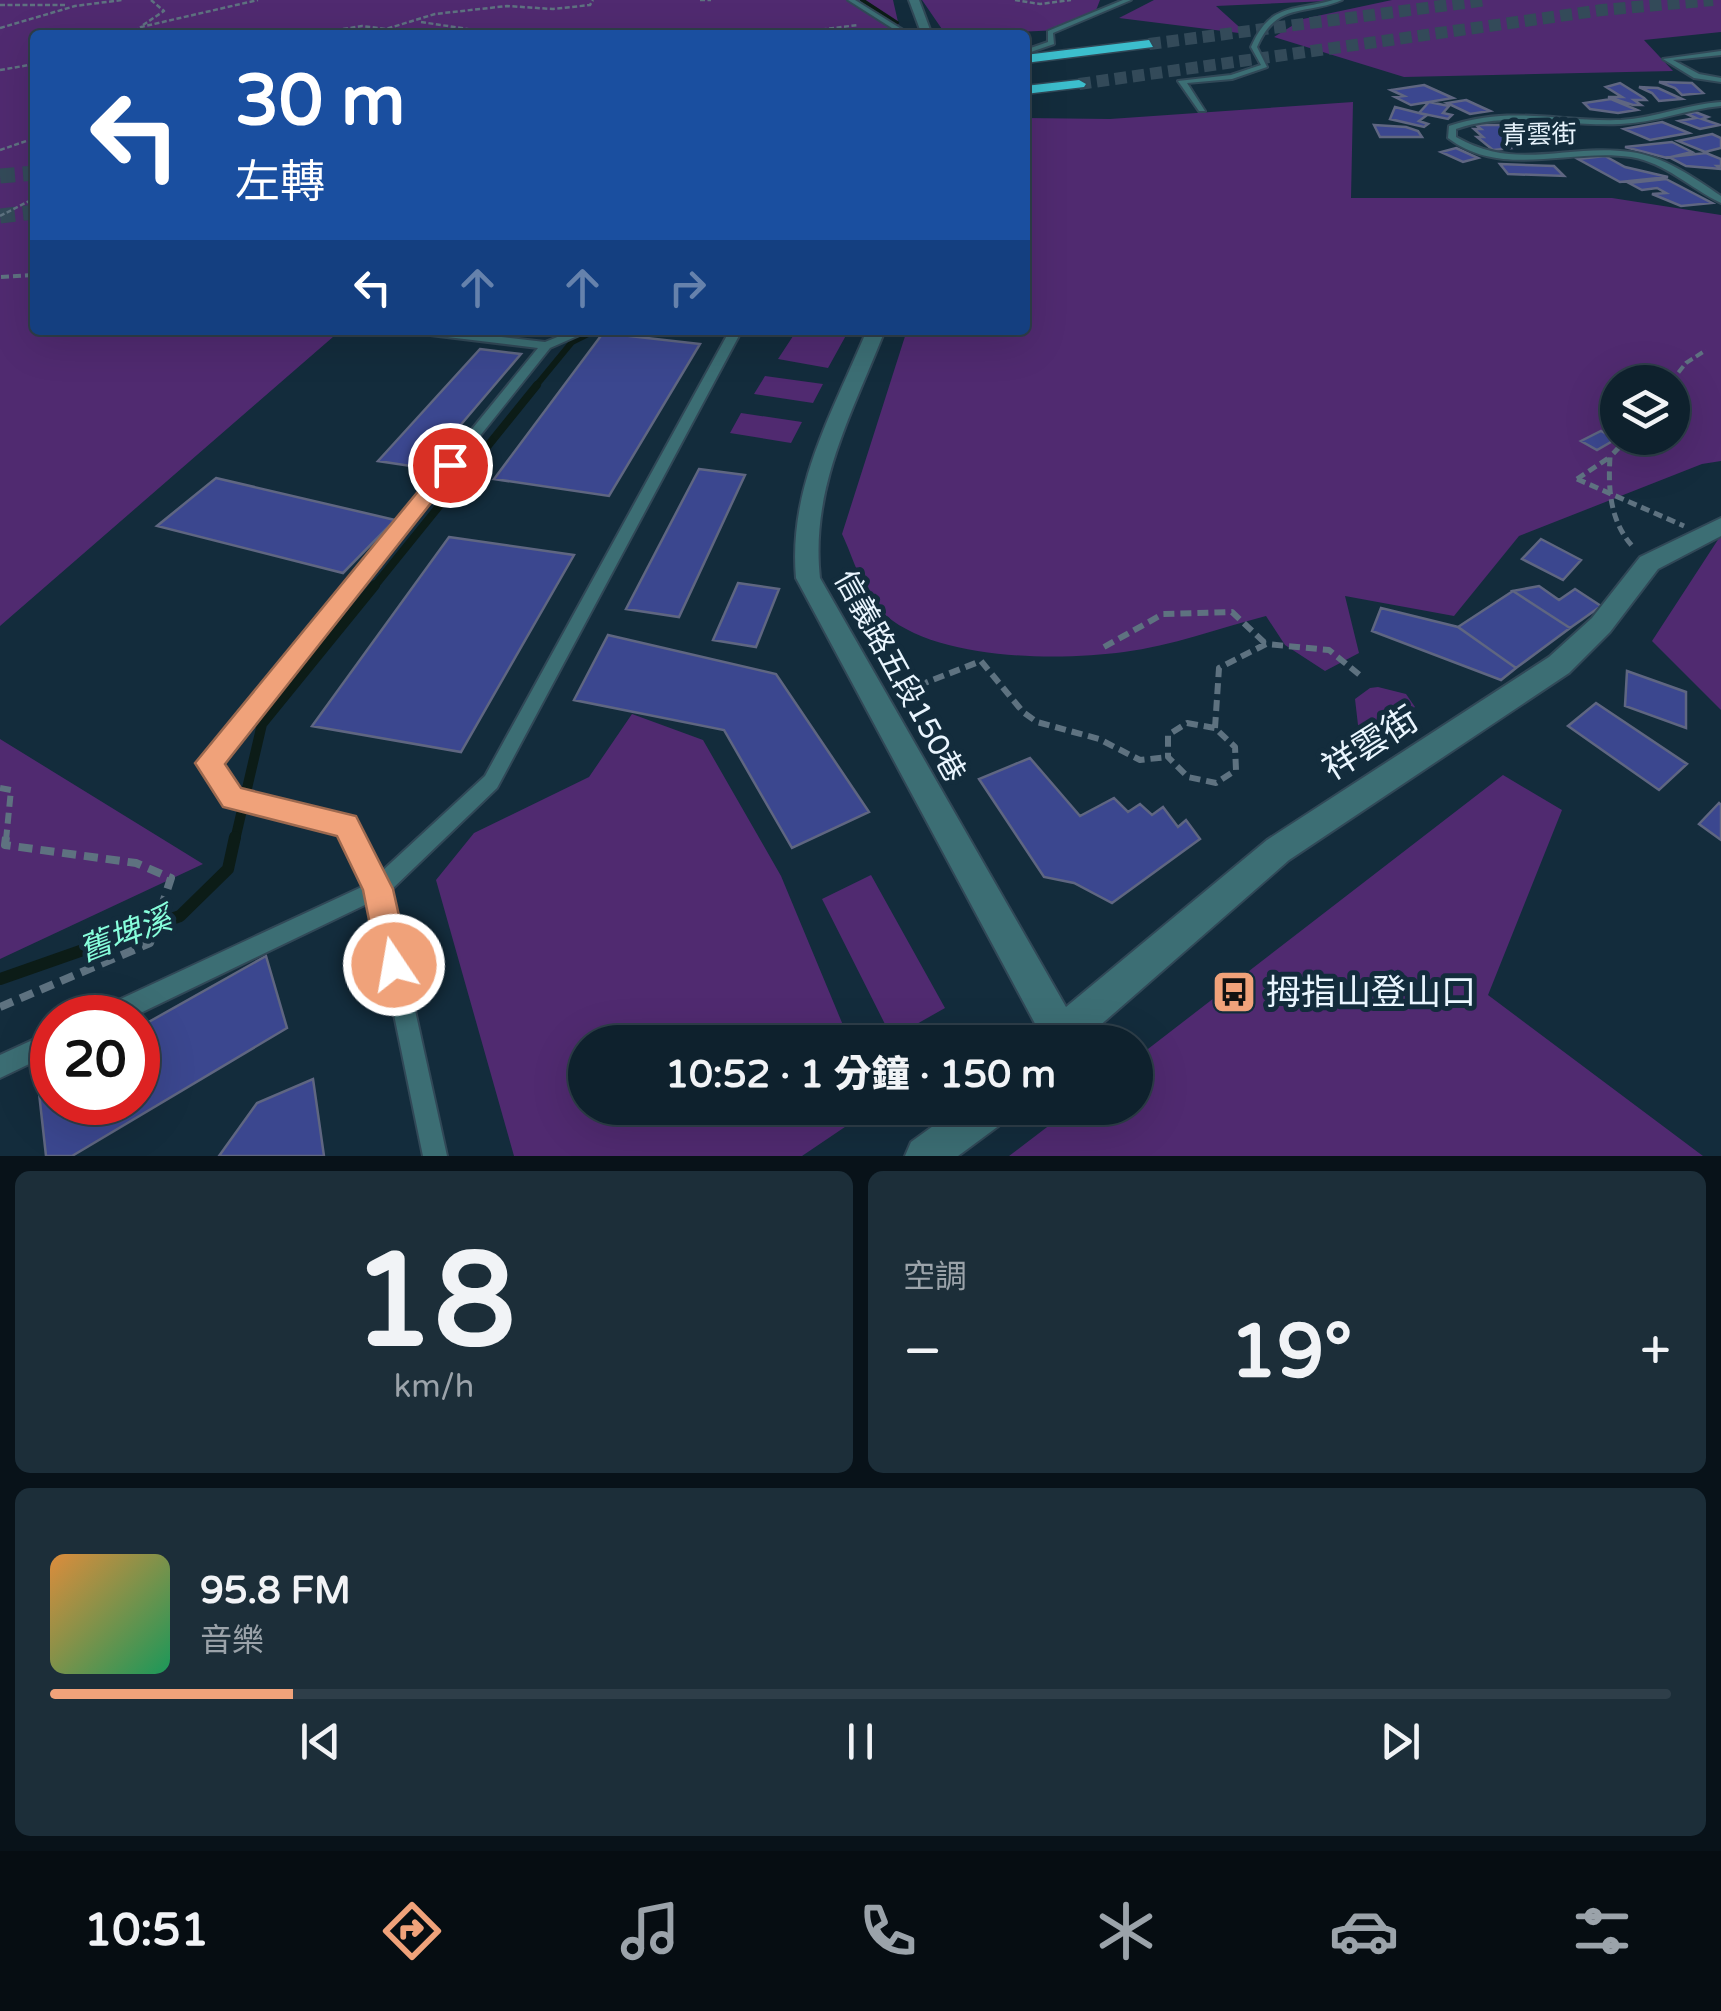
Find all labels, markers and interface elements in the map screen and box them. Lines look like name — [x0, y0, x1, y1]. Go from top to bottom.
text: 30 m — [235, 60, 405, 144]
icon: left — [70, 70, 200, 200]
street label: 青雲街 — [1501, 119, 1577, 151]
text: 左轉 — [235, 156, 325, 210]
icon: left — [345, 260, 400, 315]
icon: ahead — [450, 260, 505, 315]
icon: ahead — [555, 260, 610, 315]
icon: right — [660, 260, 715, 315]
map controls — [1600, 365, 1690, 455]
button: layers — [1600, 365, 1690, 455]
pin — [408, 423, 493, 508]
icon: arrive — [423, 438, 478, 493]
street label: 信義路五段150巷 — [826, 564, 973, 789]
street label: 祥雲街 — [1315, 698, 1426, 789]
water label: 舊埤溪 — [74, 899, 181, 970]
position arrow — [342, 913, 446, 1017]
bus stop icon: 拇指山登山口 — [1211, 969, 1257, 1015]
place label: 拇指山登山口 — [1266, 972, 1476, 1014]
speed limit sign: 20 — [30, 995, 160, 1125]
text: 10:52 · 1 分鐘 · 150 m — [665, 1052, 1056, 1098]
text: 18 — [352, 1225, 516, 1381]
text: 空調 — [903, 1258, 967, 1296]
text: 19° — [1230, 1307, 1352, 1397]
text: − — [903, 1319, 942, 1385]
text: + — [1640, 1319, 1671, 1385]
text: km/h — [394, 1368, 474, 1406]
text: 95.8 FM — [200, 1568, 351, 1614]
text: 音樂 — [200, 1622, 264, 1660]
icon: previous — [293, 1714, 348, 1769]
icon: pause — [833, 1714, 888, 1769]
icon: next — [1373, 1714, 1428, 1769]
icon: directions — [377, 1896, 447, 1966]
icon: music — [615, 1896, 685, 1966]
icon: phone — [853, 1896, 923, 1966]
icon: climate — [1091, 1896, 1161, 1966]
icon: car — [1329, 1896, 1399, 1966]
icon: filters — [1567, 1896, 1637, 1966]
text: 10:51 — [84, 1904, 209, 1958]

